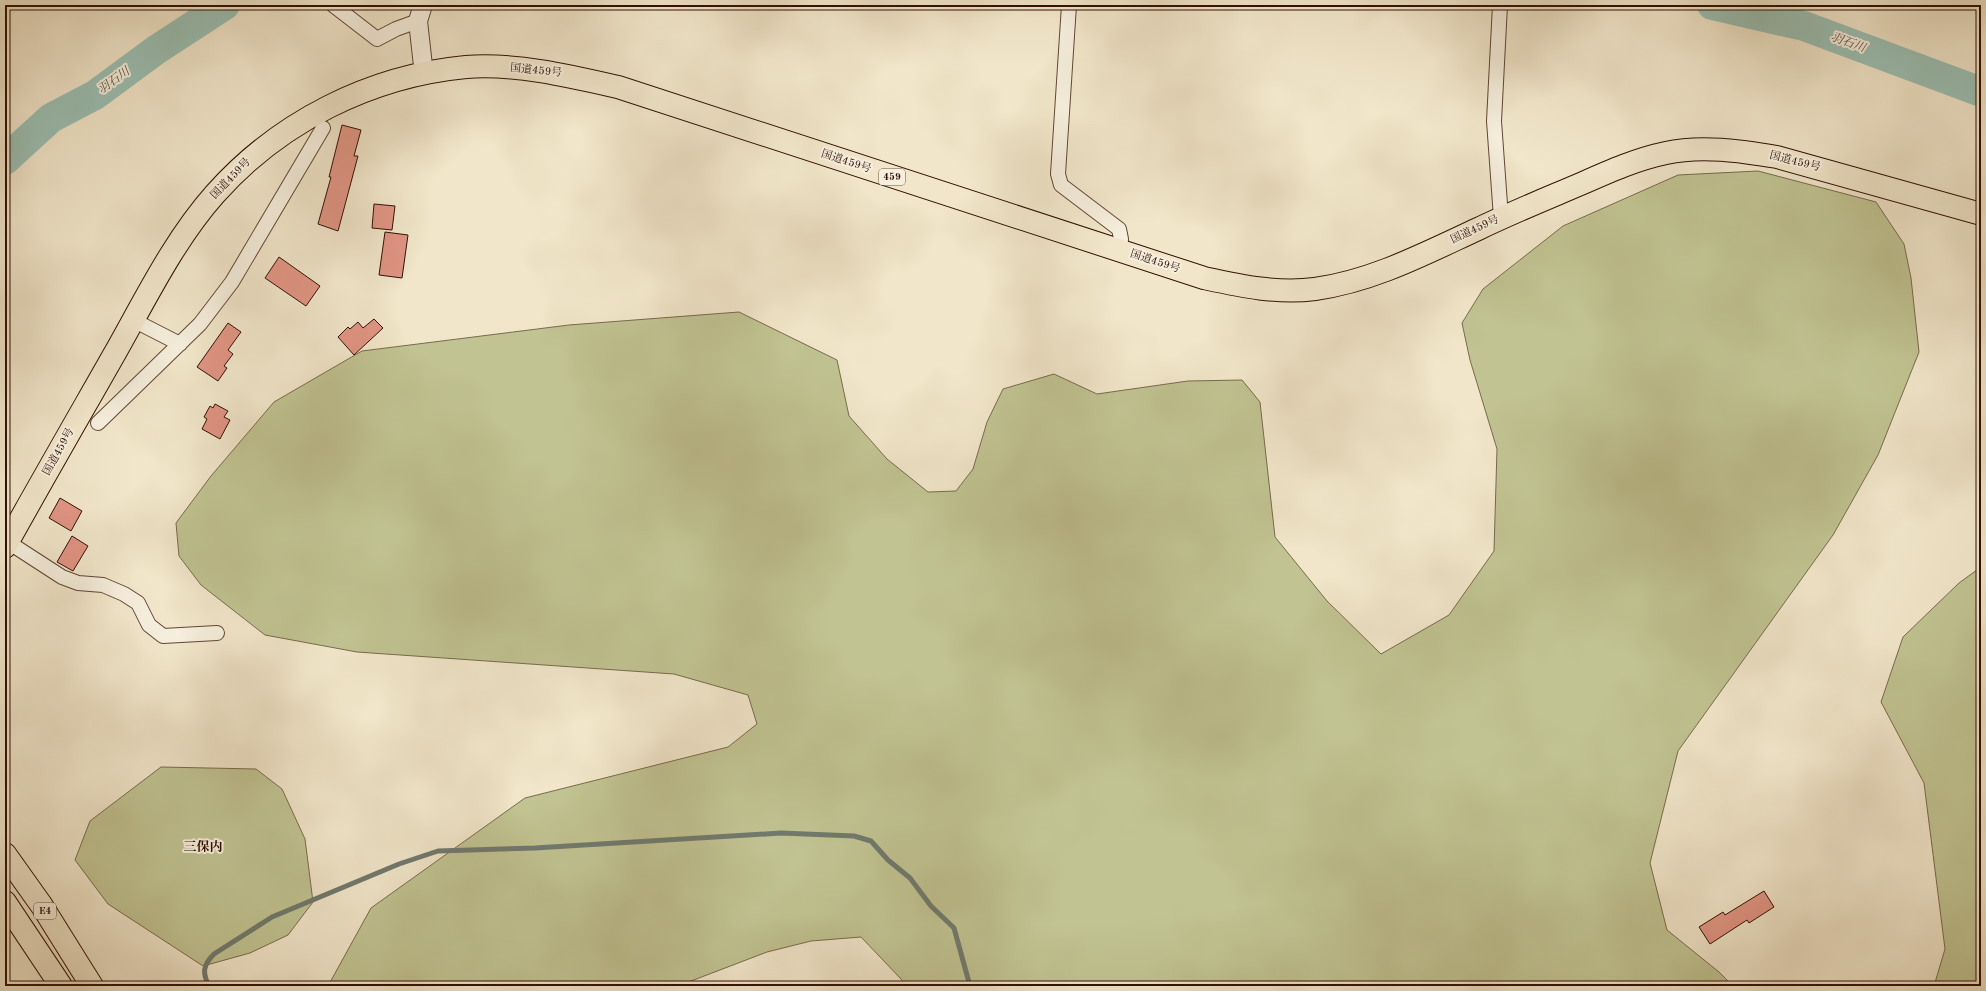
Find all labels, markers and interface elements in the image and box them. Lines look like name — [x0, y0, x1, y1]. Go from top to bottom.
water label: 羽石川 — [1829, 30, 1869, 55]
street label: 国道459号 — [509, 61, 563, 79]
water label: 羽石川 — [95, 64, 134, 96]
street label: 国道459号 — [820, 147, 873, 175]
street label: 国道459号 — [1768, 148, 1822, 174]
street label: 国道459号 — [207, 155, 253, 202]
road number: 459 — [879, 169, 905, 185]
street label: 国道459号 — [1448, 212, 1501, 246]
street label: 国道459号 — [1129, 247, 1182, 275]
street label: 国道459号 — [40, 426, 76, 477]
district label: 三保内 — [183, 839, 223, 854]
road number: E4 — [34, 903, 56, 919]

